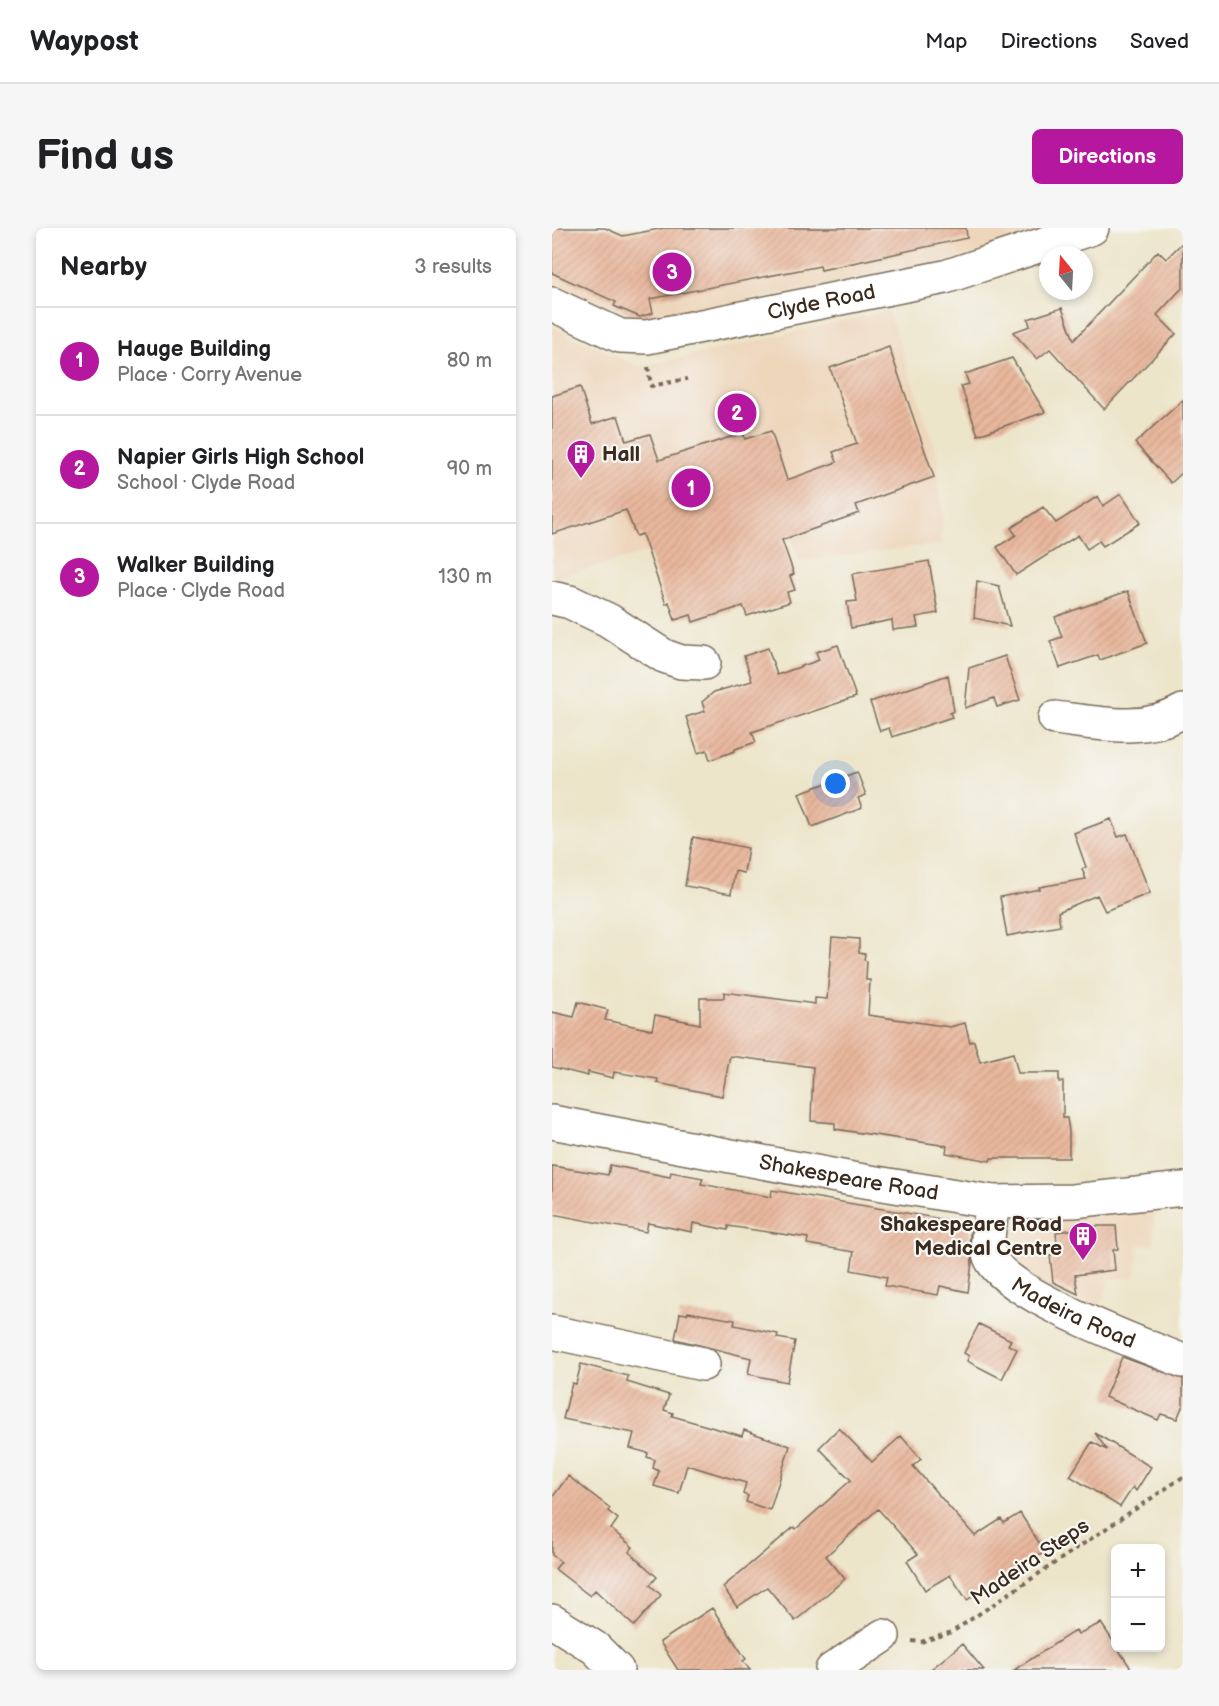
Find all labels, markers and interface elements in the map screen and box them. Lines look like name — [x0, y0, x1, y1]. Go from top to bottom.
text: Waypost — [30, 25, 139, 58]
text: Map — [925, 29, 968, 54]
text: Directions — [1001, 29, 1097, 54]
text: Saved — [1130, 29, 1189, 54]
button: Directions — [1032, 129, 1183, 184]
text: Find us — [36, 131, 174, 182]
north arrow — [1039, 246, 1093, 300]
pin: 3 — [652, 250, 692, 294]
text: Nearby — [60, 252, 147, 283]
text: 3 results — [414, 255, 492, 279]
street label: Clyde Road — [765, 279, 877, 325]
text: Hauge Building — [117, 336, 271, 363]
text: 1 — [75, 349, 84, 373]
text: 80 m — [447, 349, 492, 373]
text: Place · Corry Avenue — [117, 363, 302, 387]
pin: 2 — [718, 390, 756, 435]
building icon: Hall — [565, 438, 597, 480]
place label: Hall — [602, 442, 640, 467]
text: Napier Girls High School — [117, 444, 364, 471]
text: 2 — [74, 457, 85, 481]
text: 90 m — [447, 457, 492, 481]
pin: 1 — [672, 466, 710, 510]
text: School · Clyde Road — [117, 471, 295, 495]
text: Walker Building — [117, 552, 275, 579]
text: 3 — [74, 565, 85, 589]
text: 130 m — [438, 565, 492, 589]
text: Place · Clyde Road — [117, 579, 285, 603]
your location — [821, 769, 850, 798]
street label: Shakespeare Road — [757, 1149, 940, 1205]
place label: Shakespeare Road Medical Centre — [880, 1212, 1062, 1261]
building icon: Shakespeare Road Medical Centre — [1067, 1220, 1099, 1262]
street label: Madeira Road — [1007, 1272, 1139, 1353]
street label: Madeira Steps — [966, 1513, 1094, 1611]
map controls — [1111, 1544, 1165, 1652]
button: + — [1111, 1544, 1165, 1598]
button: − — [1111, 1598, 1165, 1652]

